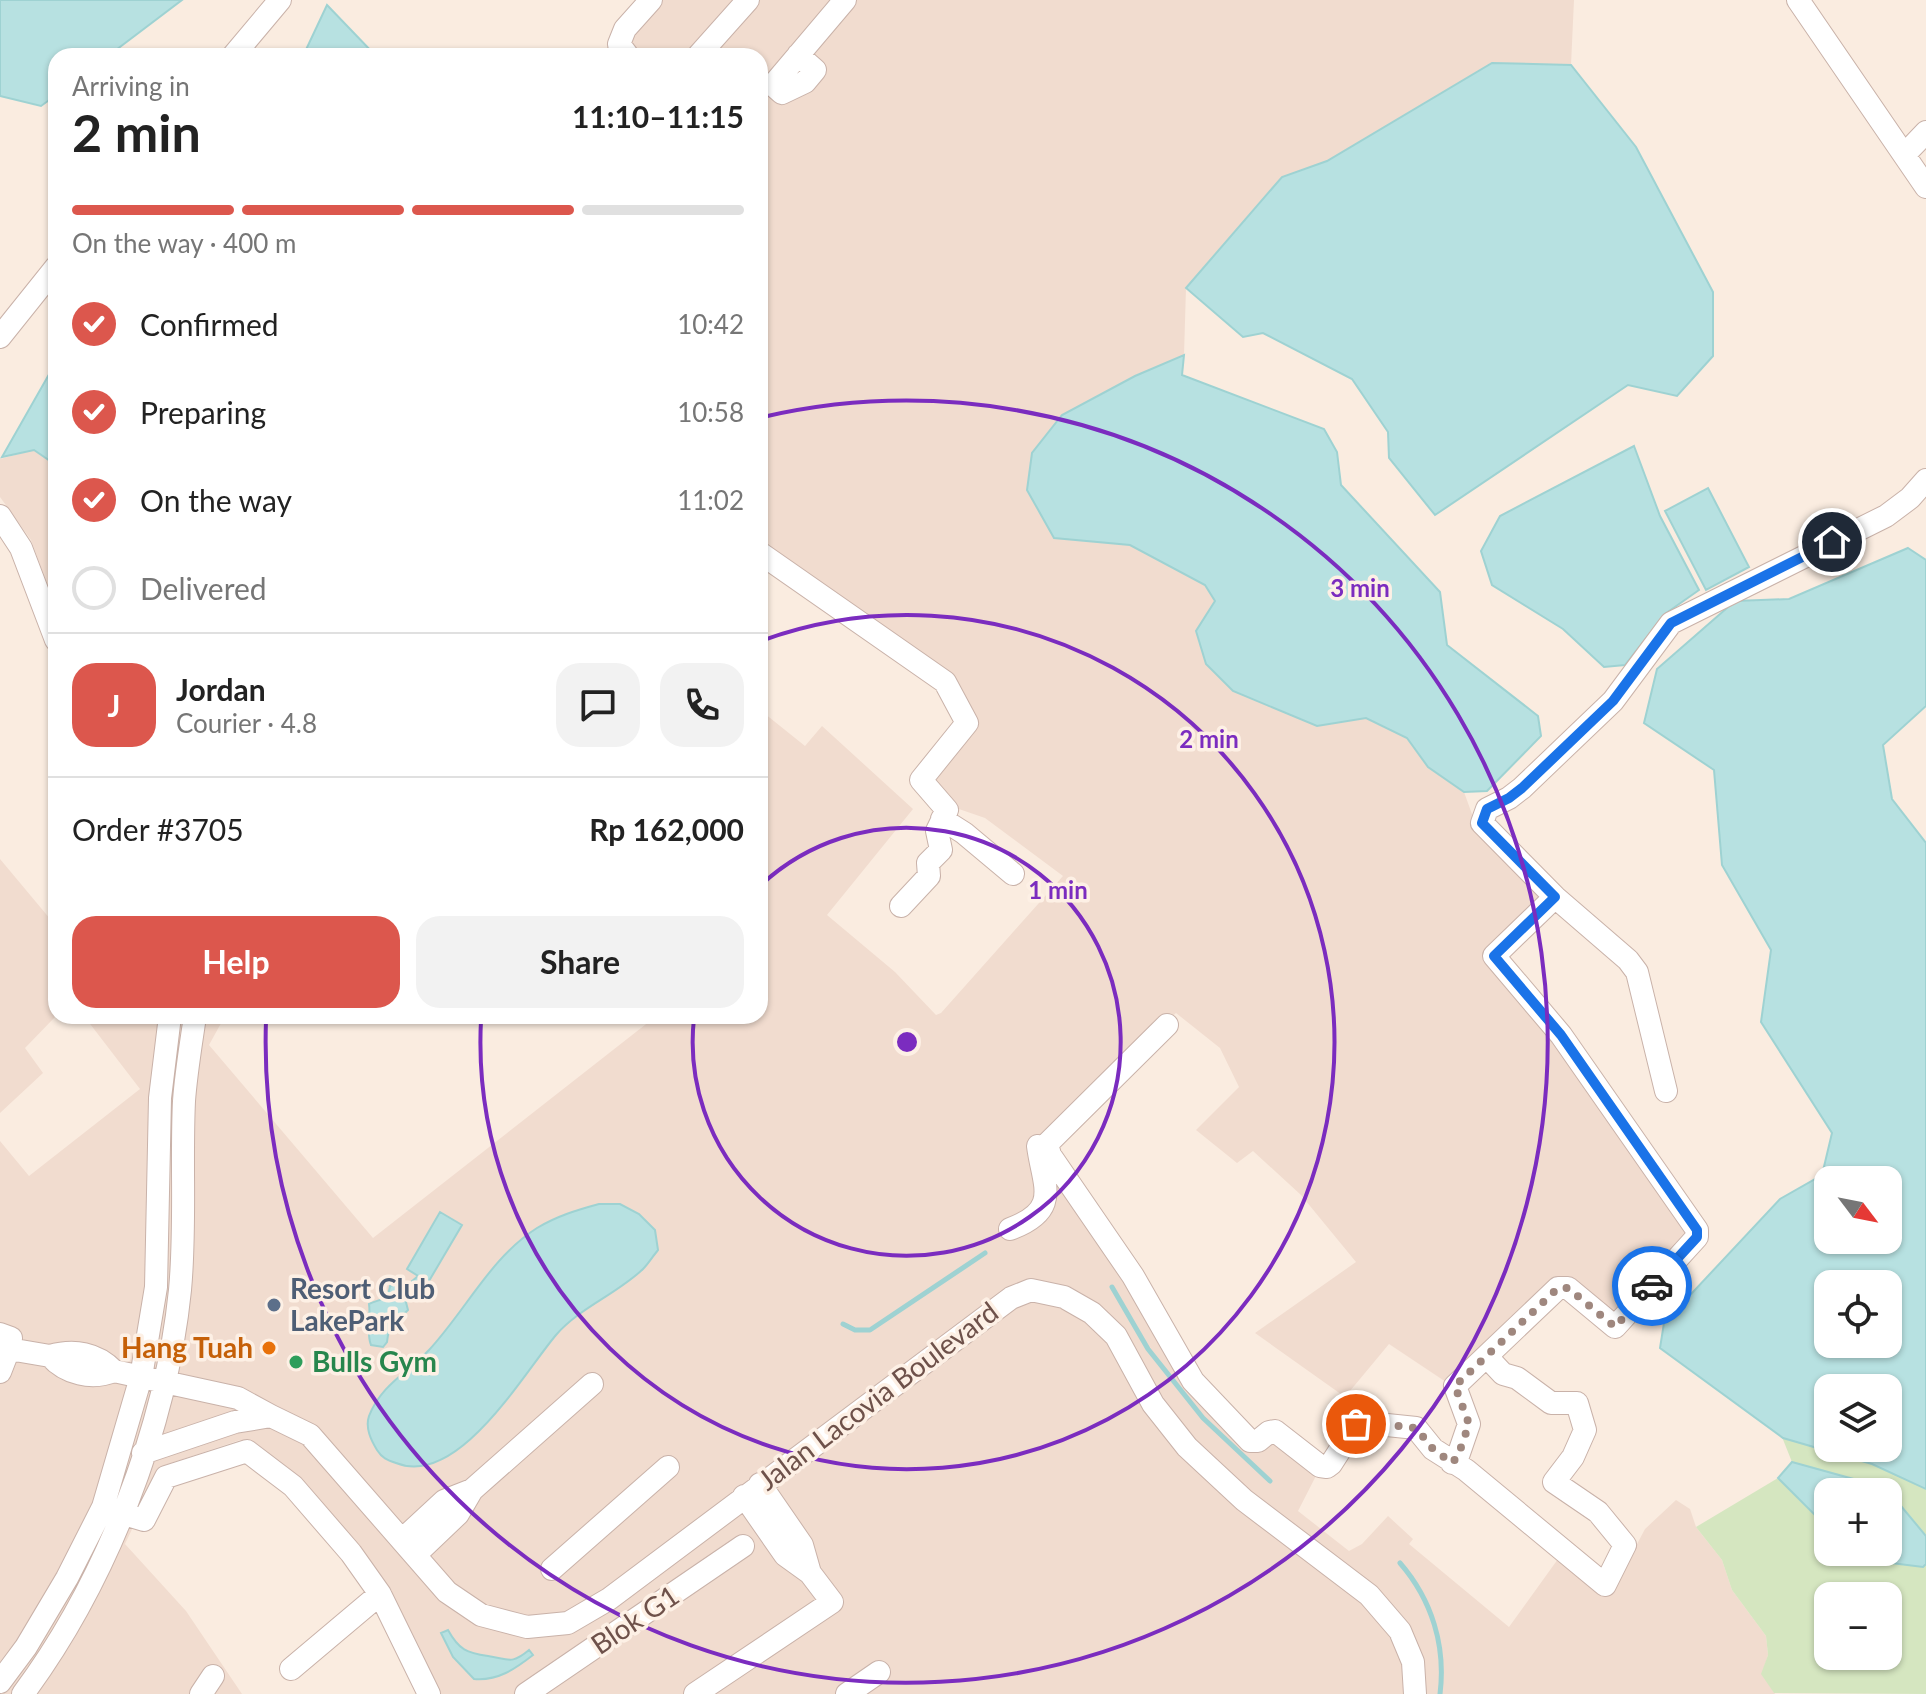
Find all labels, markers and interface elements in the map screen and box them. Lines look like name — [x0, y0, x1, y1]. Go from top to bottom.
text: Arriving in — [72, 70, 190, 102]
text: 11:10–11:15 — [572, 98, 744, 134]
text: 2 min — [72, 101, 201, 163]
text: On the way · 400 m — [72, 227, 296, 259]
icon: check — [72, 302, 116, 346]
text: Confirmed — [140, 306, 279, 342]
text: 10:42 — [677, 308, 744, 340]
icon: check — [72, 390, 116, 434]
text: Preparing — [140, 394, 266, 430]
text: 10:58 — [677, 396, 744, 428]
icon: check — [72, 478, 116, 522]
text: On the way — [140, 482, 292, 518]
text: 11:02 — [677, 484, 744, 516]
pin — [1798, 508, 1866, 576]
icon: home — [1810, 520, 1854, 564]
text: Delivered — [140, 570, 267, 606]
text: 3 min — [1330, 573, 1390, 602]
button: chat — [556, 663, 640, 747]
button: phone — [660, 663, 744, 747]
text: Jordan — [176, 671, 266, 707]
text: J — [108, 687, 120, 723]
text: Courier · 4.8 — [176, 707, 317, 739]
text: 2 min — [1179, 724, 1239, 753]
text: Order #3705 — [72, 811, 244, 847]
text: Rp 162,000 — [589, 811, 744, 847]
text: 1 min — [1028, 875, 1088, 904]
button: Help — [72, 916, 400, 1008]
button: Share — [416, 916, 744, 1008]
centre of rings — [893, 1028, 921, 1056]
north arrow — [1814, 1166, 1902, 1254]
map controls — [1814, 1166, 1902, 1670]
courier — [1612, 1246, 1692, 1326]
icon: car — [1630, 1264, 1674, 1308]
button: locate — [1814, 1270, 1902, 1358]
place label: Resort Club LakePark — [290, 1271, 435, 1337]
street label: Jalan Lacovia Boulevard — [751, 1294, 1004, 1496]
marker: Resort Club LakePark — [265, 1296, 283, 1314]
place label: Hang Tuah — [121, 1330, 253, 1364]
marker: Hang Tuah — [260, 1339, 278, 1357]
place label: Bulls Gym — [312, 1344, 437, 1378]
marker: Bulls Gym — [287, 1353, 305, 1371]
button: layers — [1814, 1374, 1902, 1462]
pin — [1322, 1390, 1390, 1458]
icon: bag — [1334, 1402, 1378, 1446]
button: + — [1814, 1478, 1902, 1566]
street label: Blok G1 — [584, 1578, 685, 1661]
button: − — [1814, 1582, 1902, 1670]

